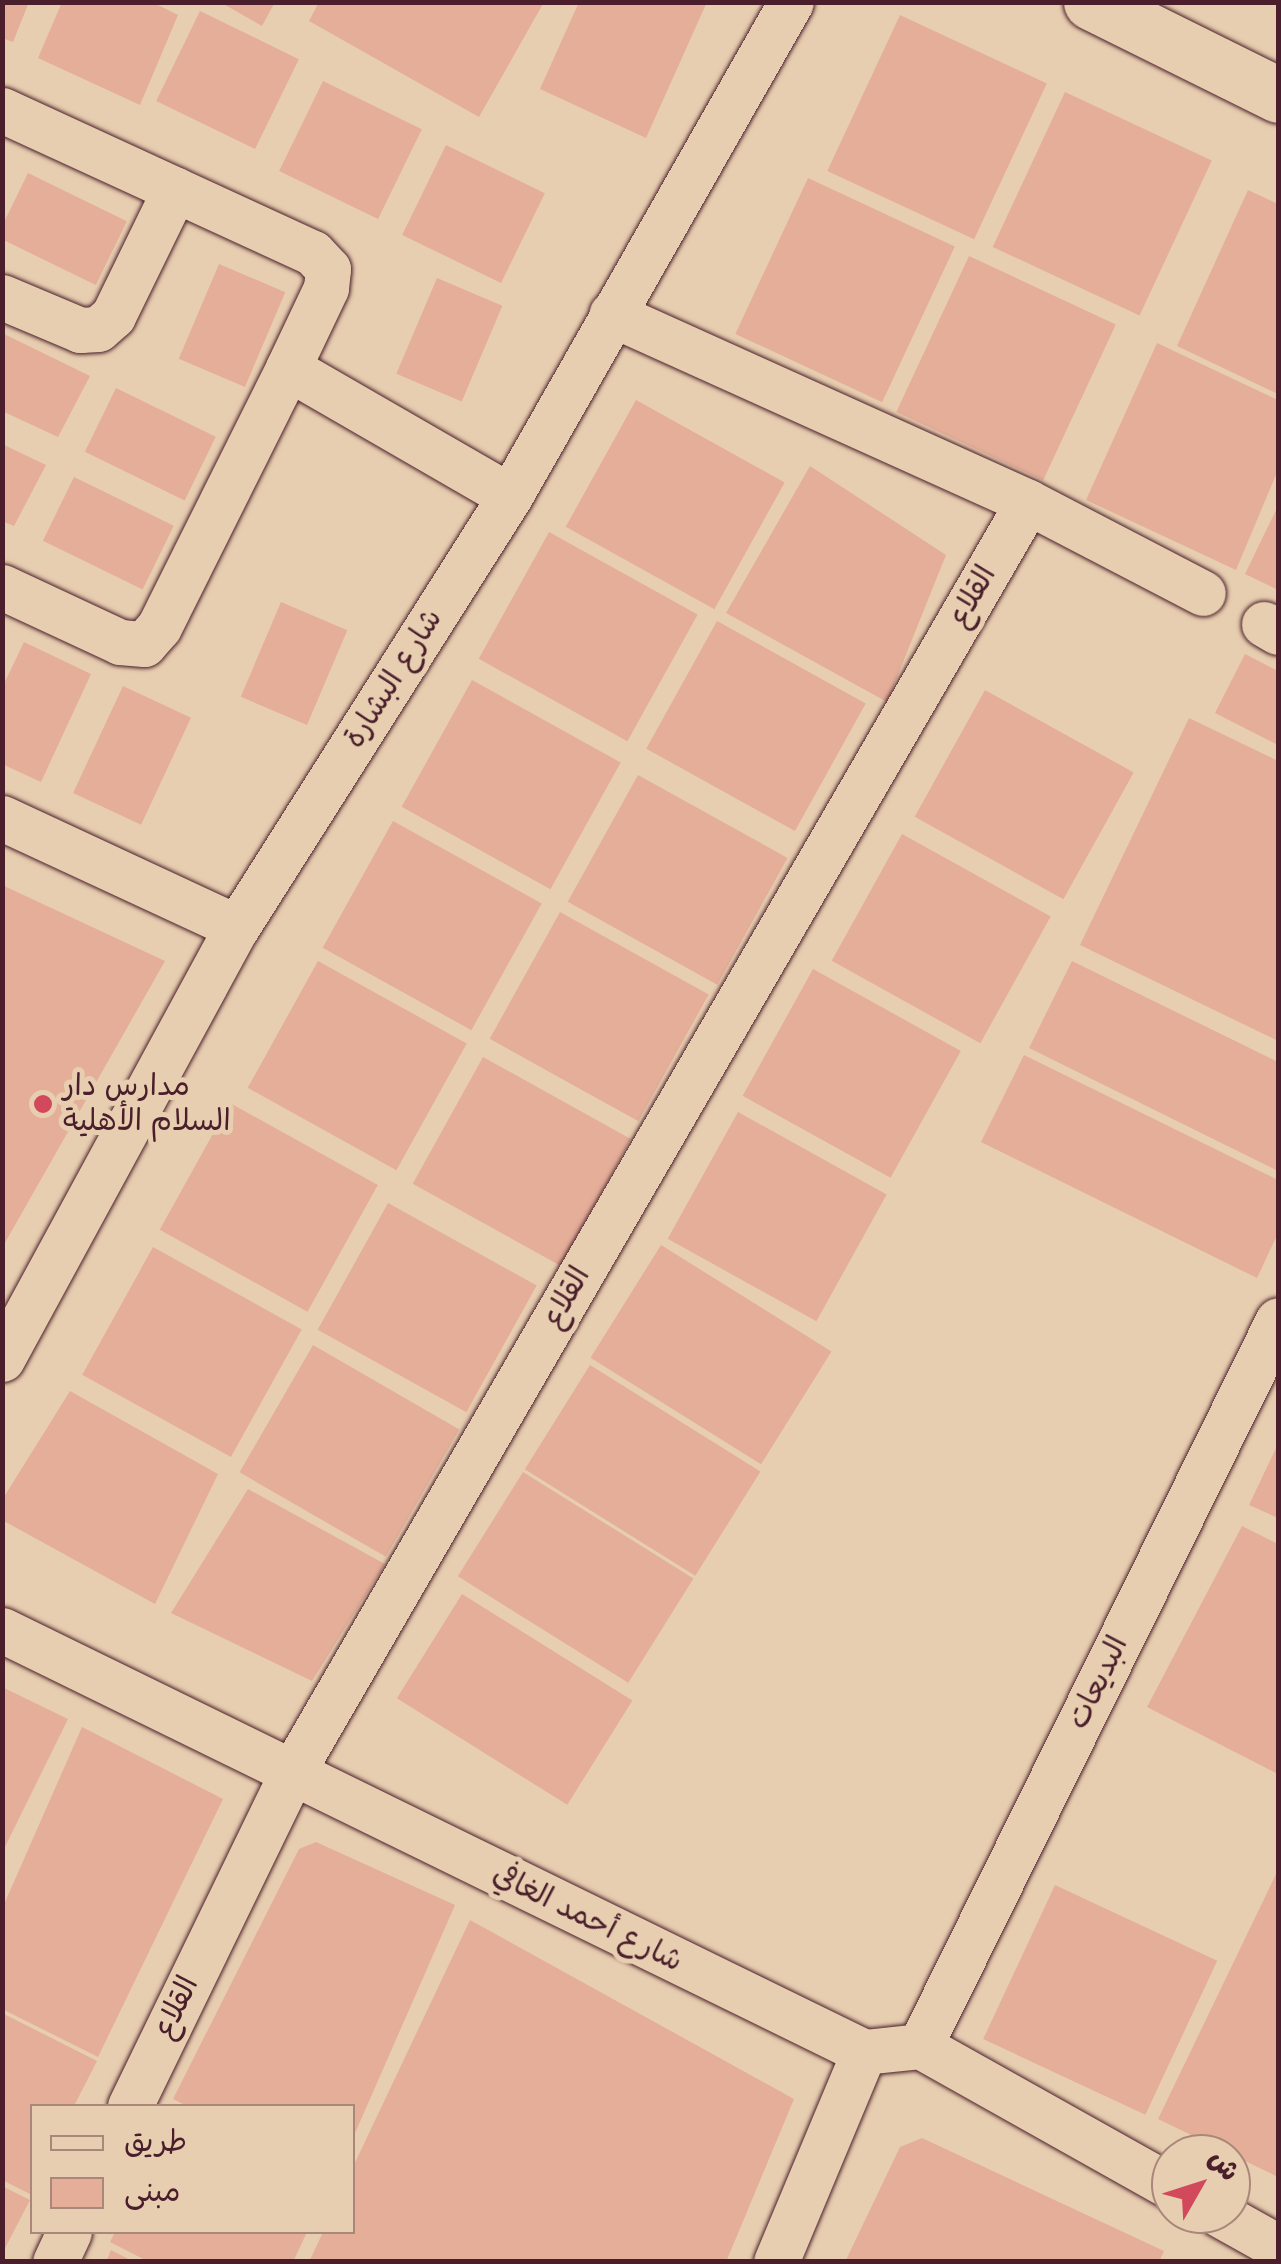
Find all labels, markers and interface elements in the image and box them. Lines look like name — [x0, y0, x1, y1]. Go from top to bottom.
street label: القلاع — [941, 560, 1005, 634]
street label: شارع البشارة — [337, 603, 451, 755]
place label: مدارس دار السلام الأهلية — [63, 1069, 231, 1140]
marker: مدارس دار السلام الأهلية — [32, 1093, 54, 1115]
street label: القلاع — [535, 1261, 599, 1335]
street label: البديعات — [1061, 1631, 1137, 1735]
street label: شارع أحمد الغافي — [486, 1857, 688, 1981]
street label: القلاع — [147, 1971, 207, 2045]
legend — [30, 2104, 355, 2234]
text: طريق — [124, 2123, 187, 2162]
north arrow — [1151, 2134, 1251, 2234]
text: ش — [1199, 2142, 1247, 2190]
text: مبنى — [124, 2173, 180, 2212]

